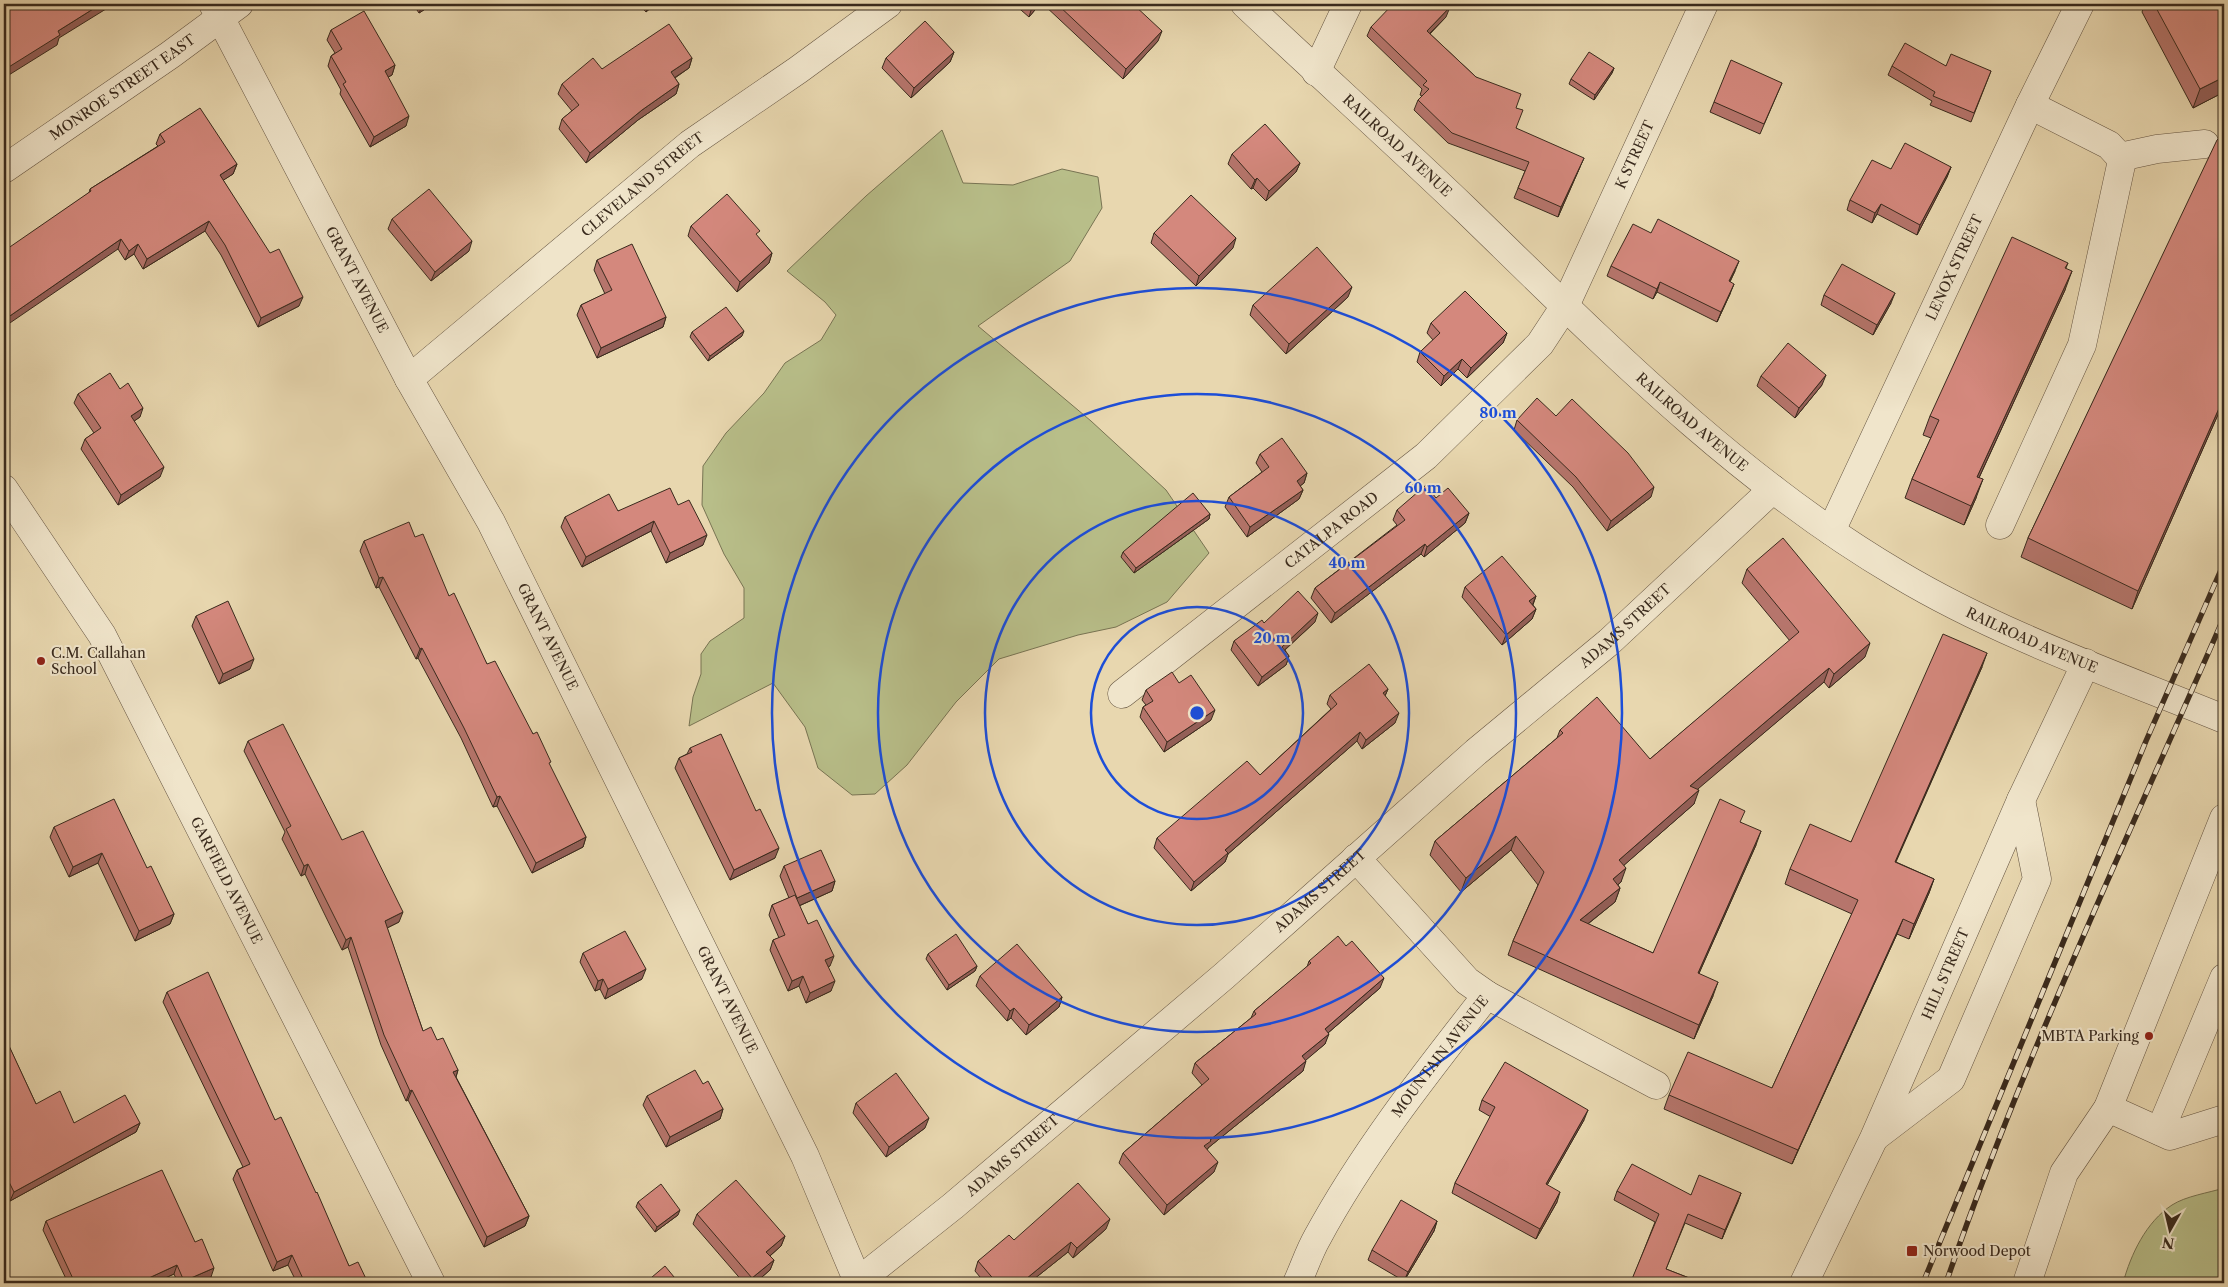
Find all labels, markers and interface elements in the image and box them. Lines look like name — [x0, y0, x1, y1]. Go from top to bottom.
street label: MONROE STREET EAST — [46, 30, 199, 144]
street label: RAILROAD AVENUE — [1339, 91, 1456, 201]
street label: K STREET — [1611, 117, 1658, 192]
street label: CLEVELAND STREET — [577, 128, 708, 240]
street label: LENOX STREET — [1922, 211, 1987, 323]
street label: GRANT AVENUE — [322, 223, 392, 336]
street label: RAILROAD AVENUE — [1632, 369, 1752, 475]
text: 80 m — [1479, 403, 1517, 422]
text: 60 m — [1404, 478, 1442, 497]
street label: CATALPA ROAD — [1281, 488, 1382, 572]
text: 40 m — [1328, 553, 1366, 572]
street label: GRANT AVENUE — [514, 580, 582, 693]
street label: ADAMS STREET — [1575, 580, 1675, 672]
street label: RAILROAD AVENUE — [1963, 603, 2101, 677]
text: 20 m — [1253, 628, 1291, 647]
place label: C.M. Callahan School — [51, 644, 146, 678]
marker: C.M. Callahan School — [35, 655, 47, 667]
centre of rings — [1188, 704, 1206, 722]
street label: GARFIELD AVENUE — [187, 814, 266, 947]
street label: ADAMS STREET — [1270, 845, 1370, 937]
street label: HILL STREET — [1918, 925, 1973, 1022]
street label: GRANT AVENUE — [693, 943, 762, 1056]
street label: MOUNTAIN AVENUE — [1388, 992, 1492, 1121]
place label: MBTA Parking — [2041, 1027, 2140, 1045]
marker: MBTA Parking — [2143, 1030, 2155, 1042]
street label: ADAMS STREET — [961, 1110, 1063, 1201]
north arrow — [2146, 1204, 2196, 1254]
text: N — [2161, 1233, 2175, 1253]
place label: Norwood Depot — [1923, 1242, 2031, 1260]
marker: Norwood Depot — [1905, 1244, 1919, 1258]

